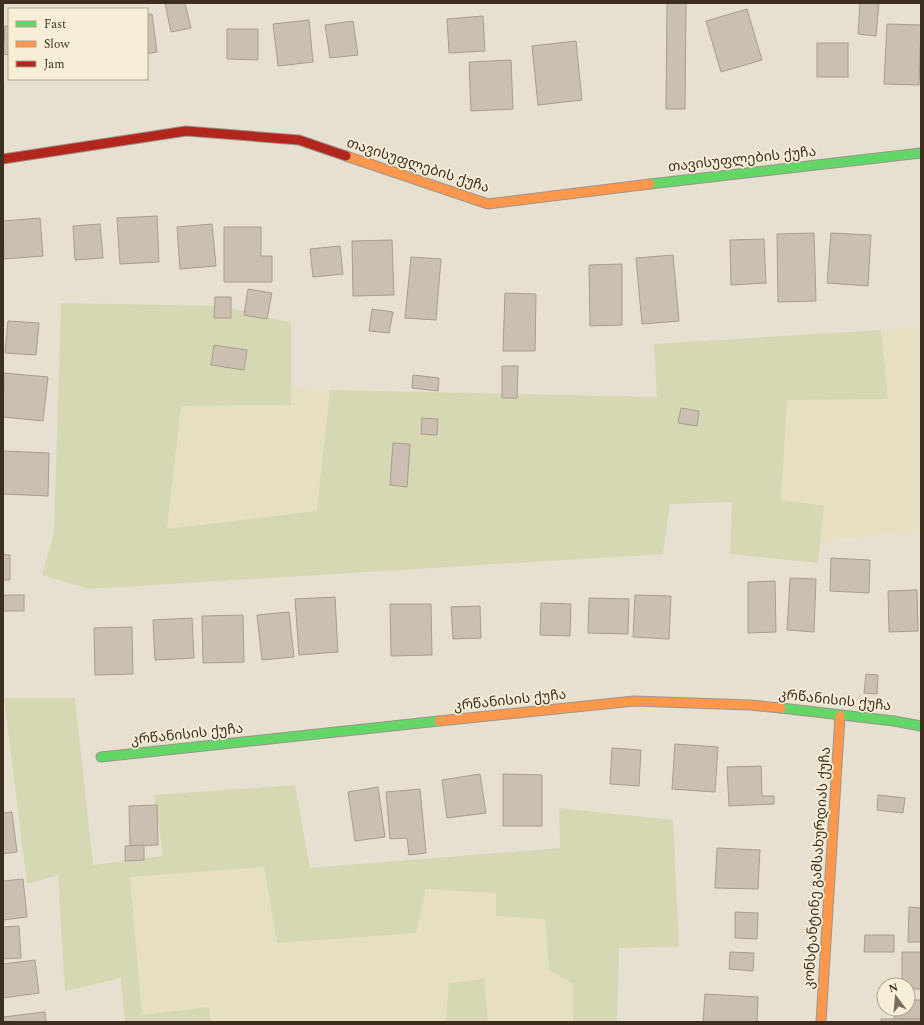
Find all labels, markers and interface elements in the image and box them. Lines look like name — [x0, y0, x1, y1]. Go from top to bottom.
legend — [8, 8, 148, 80]
text: Fast — [44, 15, 66, 34]
text: Slow — [44, 35, 70, 54]
text: Jam — [44, 55, 65, 74]
street label: თავისუფლების ქუჩა — [344, 132, 492, 198]
street label: თავისუფლების ქუჩა — [667, 141, 817, 177]
street label: კრწანისის ქუჩა — [453, 684, 567, 716]
street label: კრწანისის ქუჩა — [778, 684, 892, 716]
street label: კრწანისის ქუჩა — [130, 718, 244, 750]
street label: კონსტანტინე გამსახურდიას ქუჩა — [798, 746, 836, 990]
north arrow — [876, 977, 916, 1017]
text: N — [887, 978, 900, 997]

